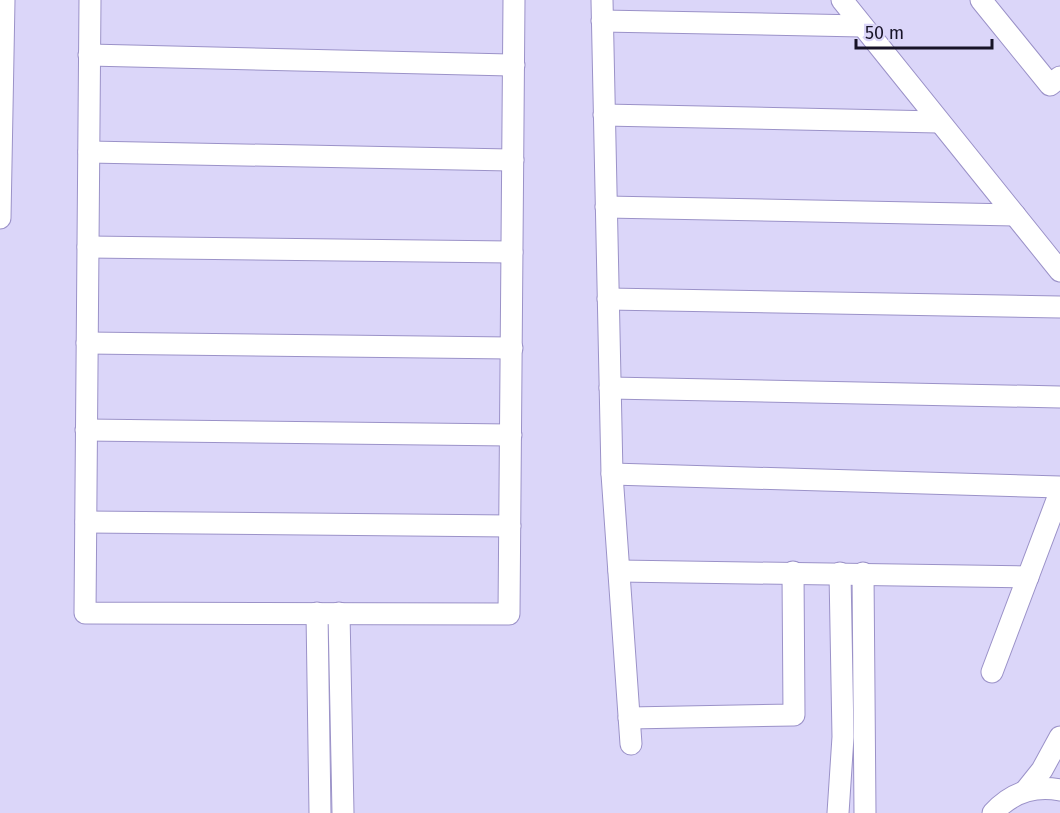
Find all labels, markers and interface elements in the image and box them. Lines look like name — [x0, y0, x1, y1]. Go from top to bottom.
scale bar — [856, 12, 992, 50]
text: 50 m — [865, 22, 904, 44]

